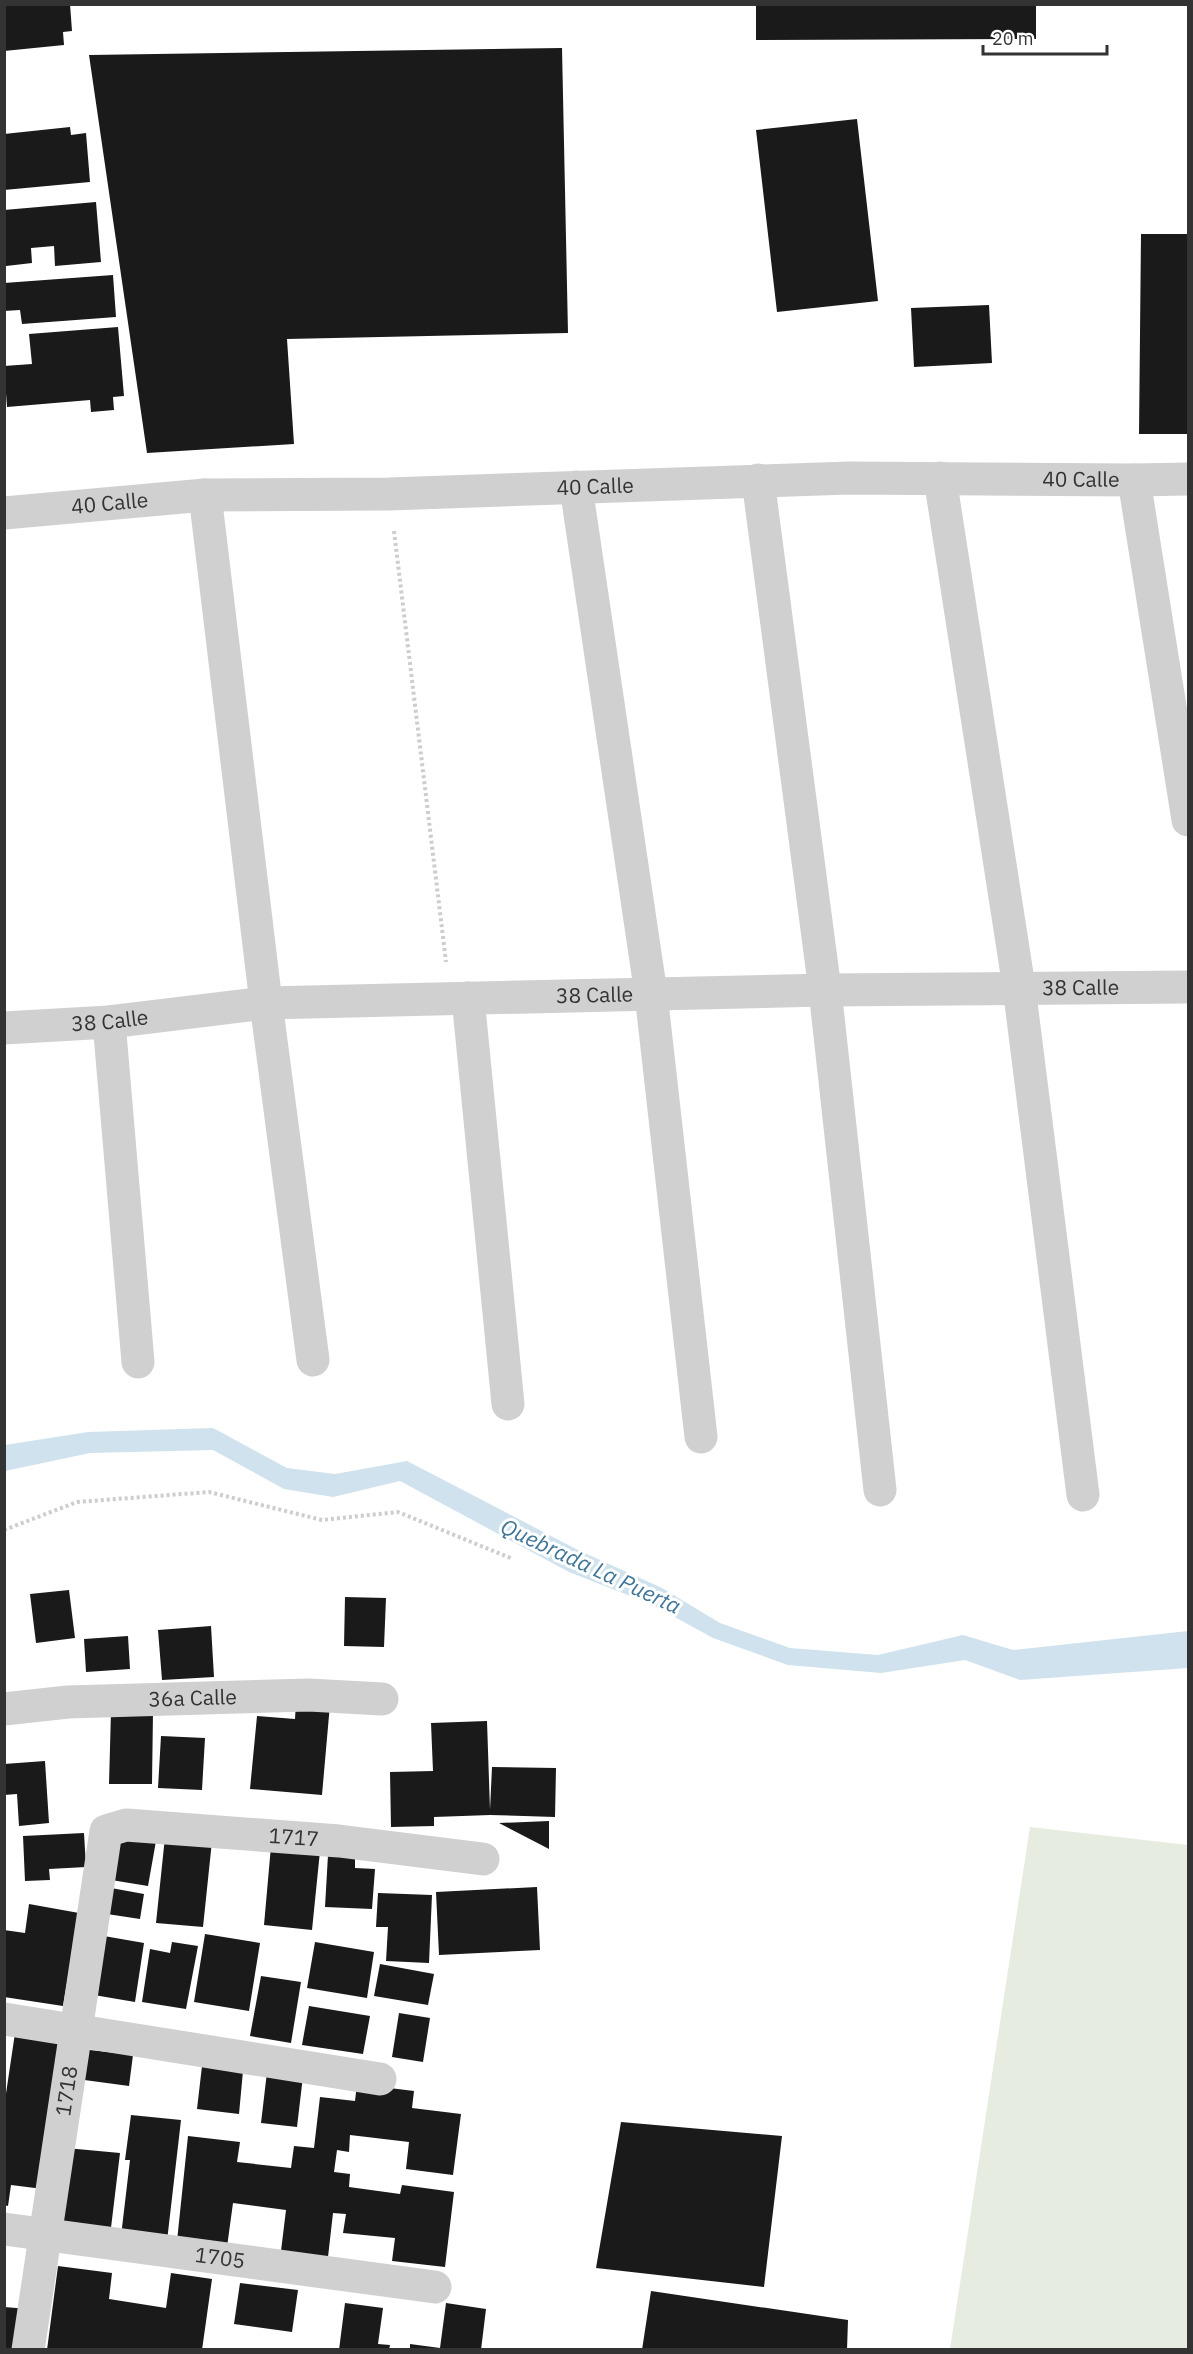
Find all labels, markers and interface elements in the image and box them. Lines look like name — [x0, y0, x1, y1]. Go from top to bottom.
scale bar — [983, 18, 1108, 56]
text: 20 m — [992, 27, 1034, 50]
street label: 40 Calle — [1042, 464, 1120, 493]
street label: 40 Calle — [556, 470, 634, 501]
street label: 40 Calle — [70, 485, 149, 520]
street label: 38 Calle — [1042, 973, 1119, 1001]
street label: 38 Calle — [556, 979, 634, 1009]
street label: 38 Calle — [70, 1002, 150, 1037]
water label: Quebrada La Puerta — [497, 1511, 686, 1620]
street label: 36a Calle — [148, 1682, 237, 1713]
street label: 1717 — [268, 1821, 320, 1852]
street label: 1718 — [48, 2064, 84, 2118]
street label: 1705 — [193, 2240, 247, 2274]

